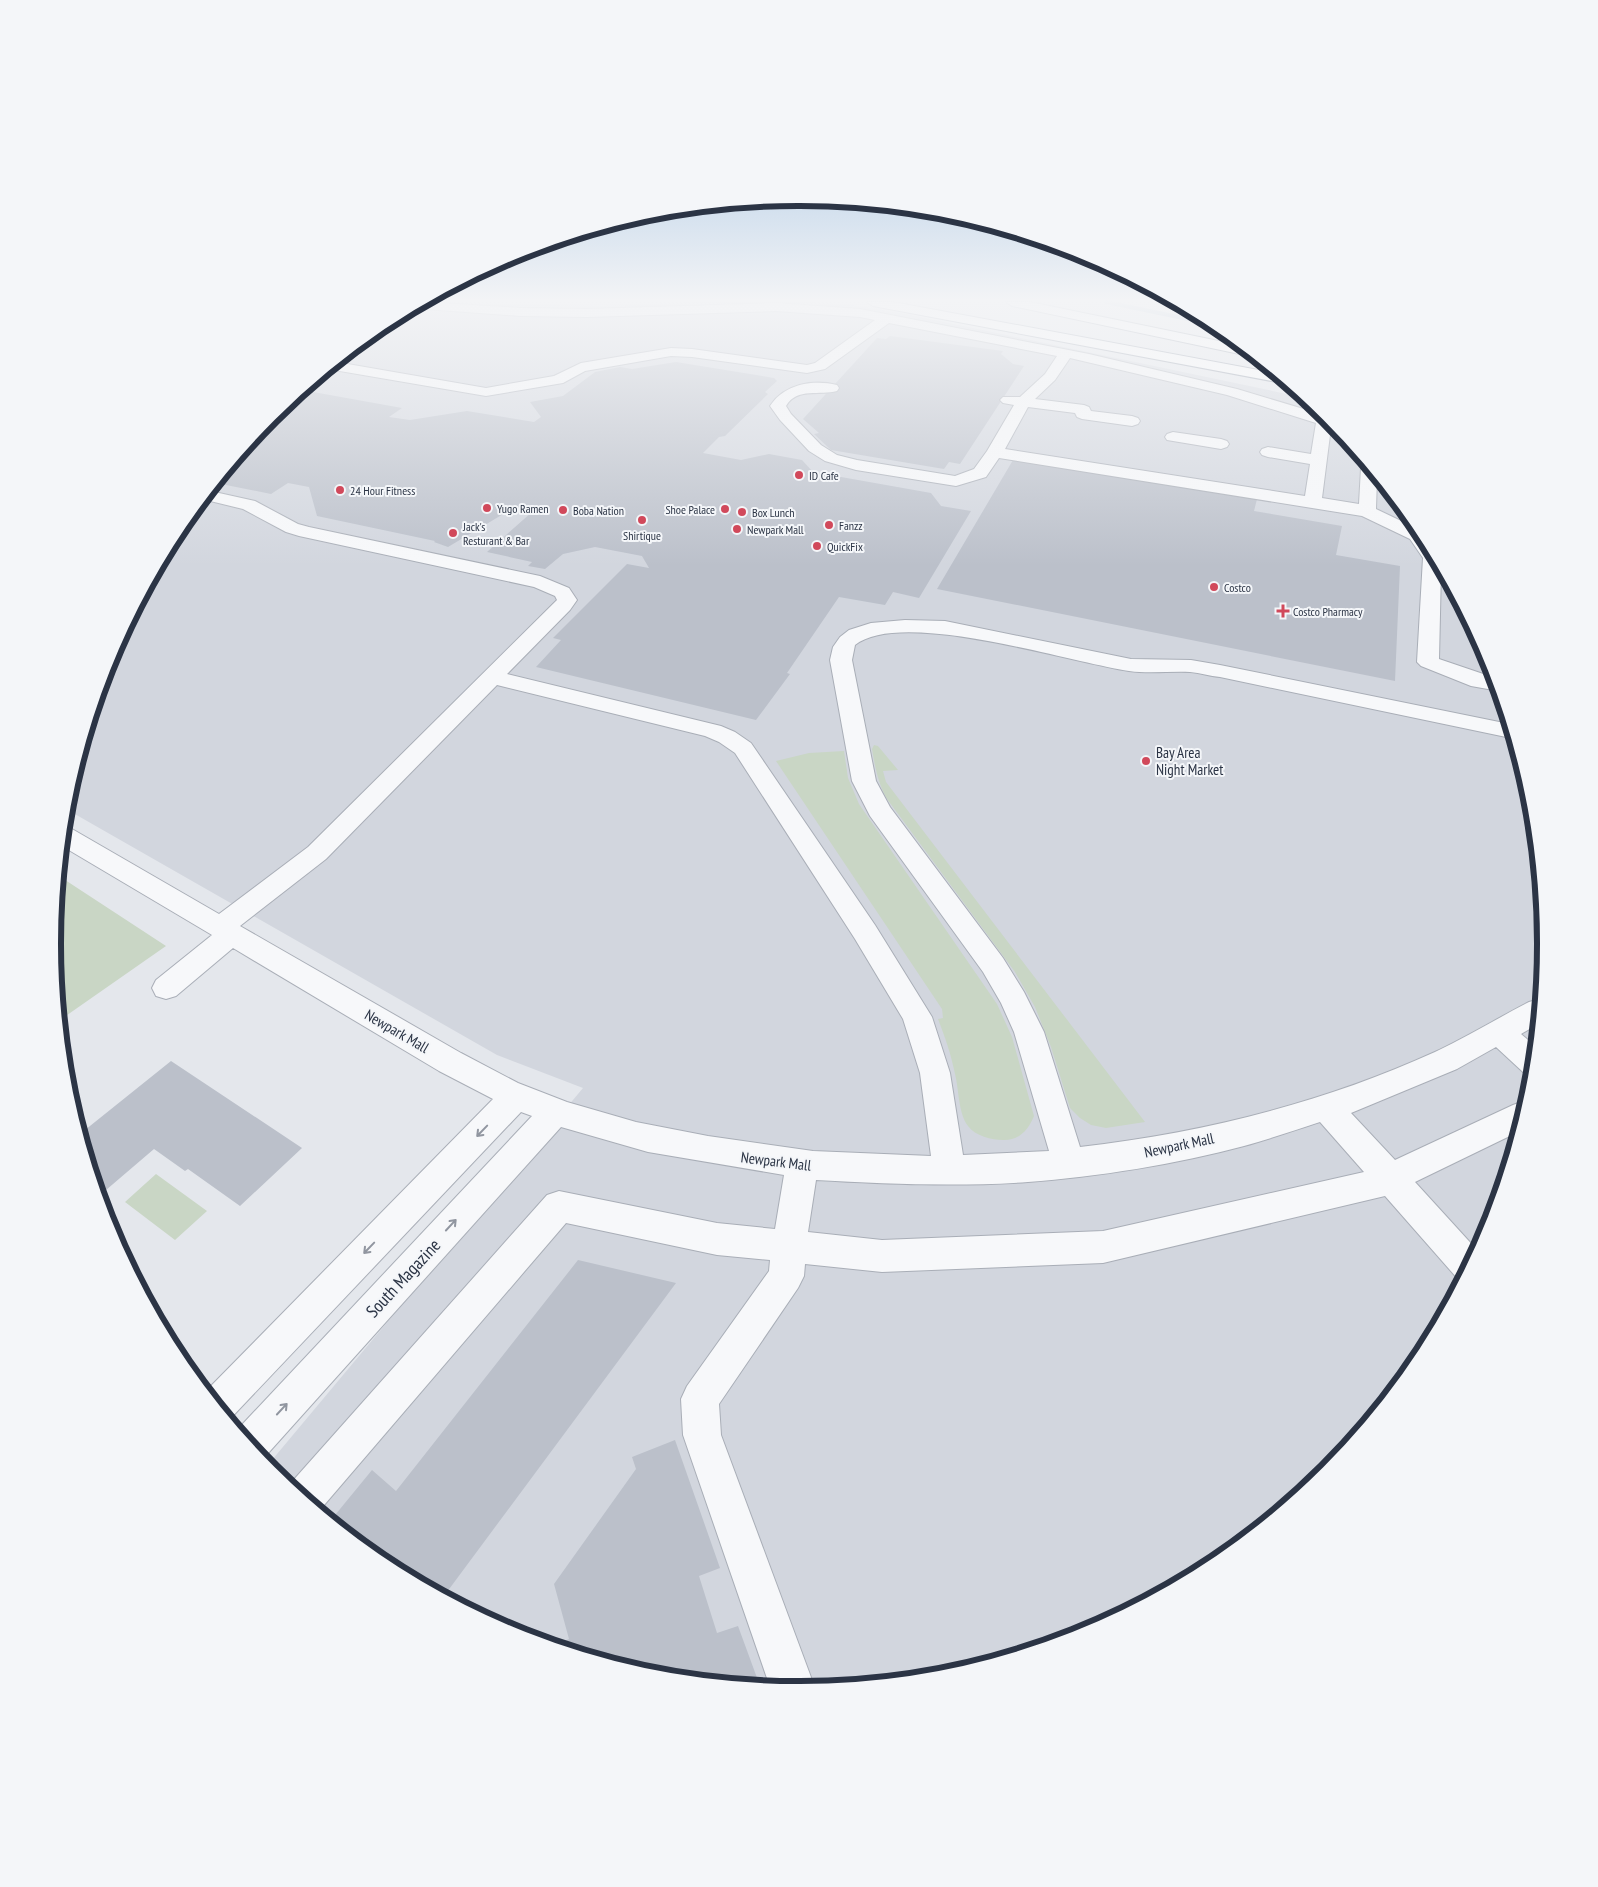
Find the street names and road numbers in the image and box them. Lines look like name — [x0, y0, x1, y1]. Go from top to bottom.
street label: Newpark Mall — [362, 1005, 433, 1057]
street label: Newpark Mall — [1142, 1128, 1216, 1162]
street label: Newpark Mall — [740, 1147, 813, 1175]
street label: South Magazine — [361, 1234, 445, 1322]

